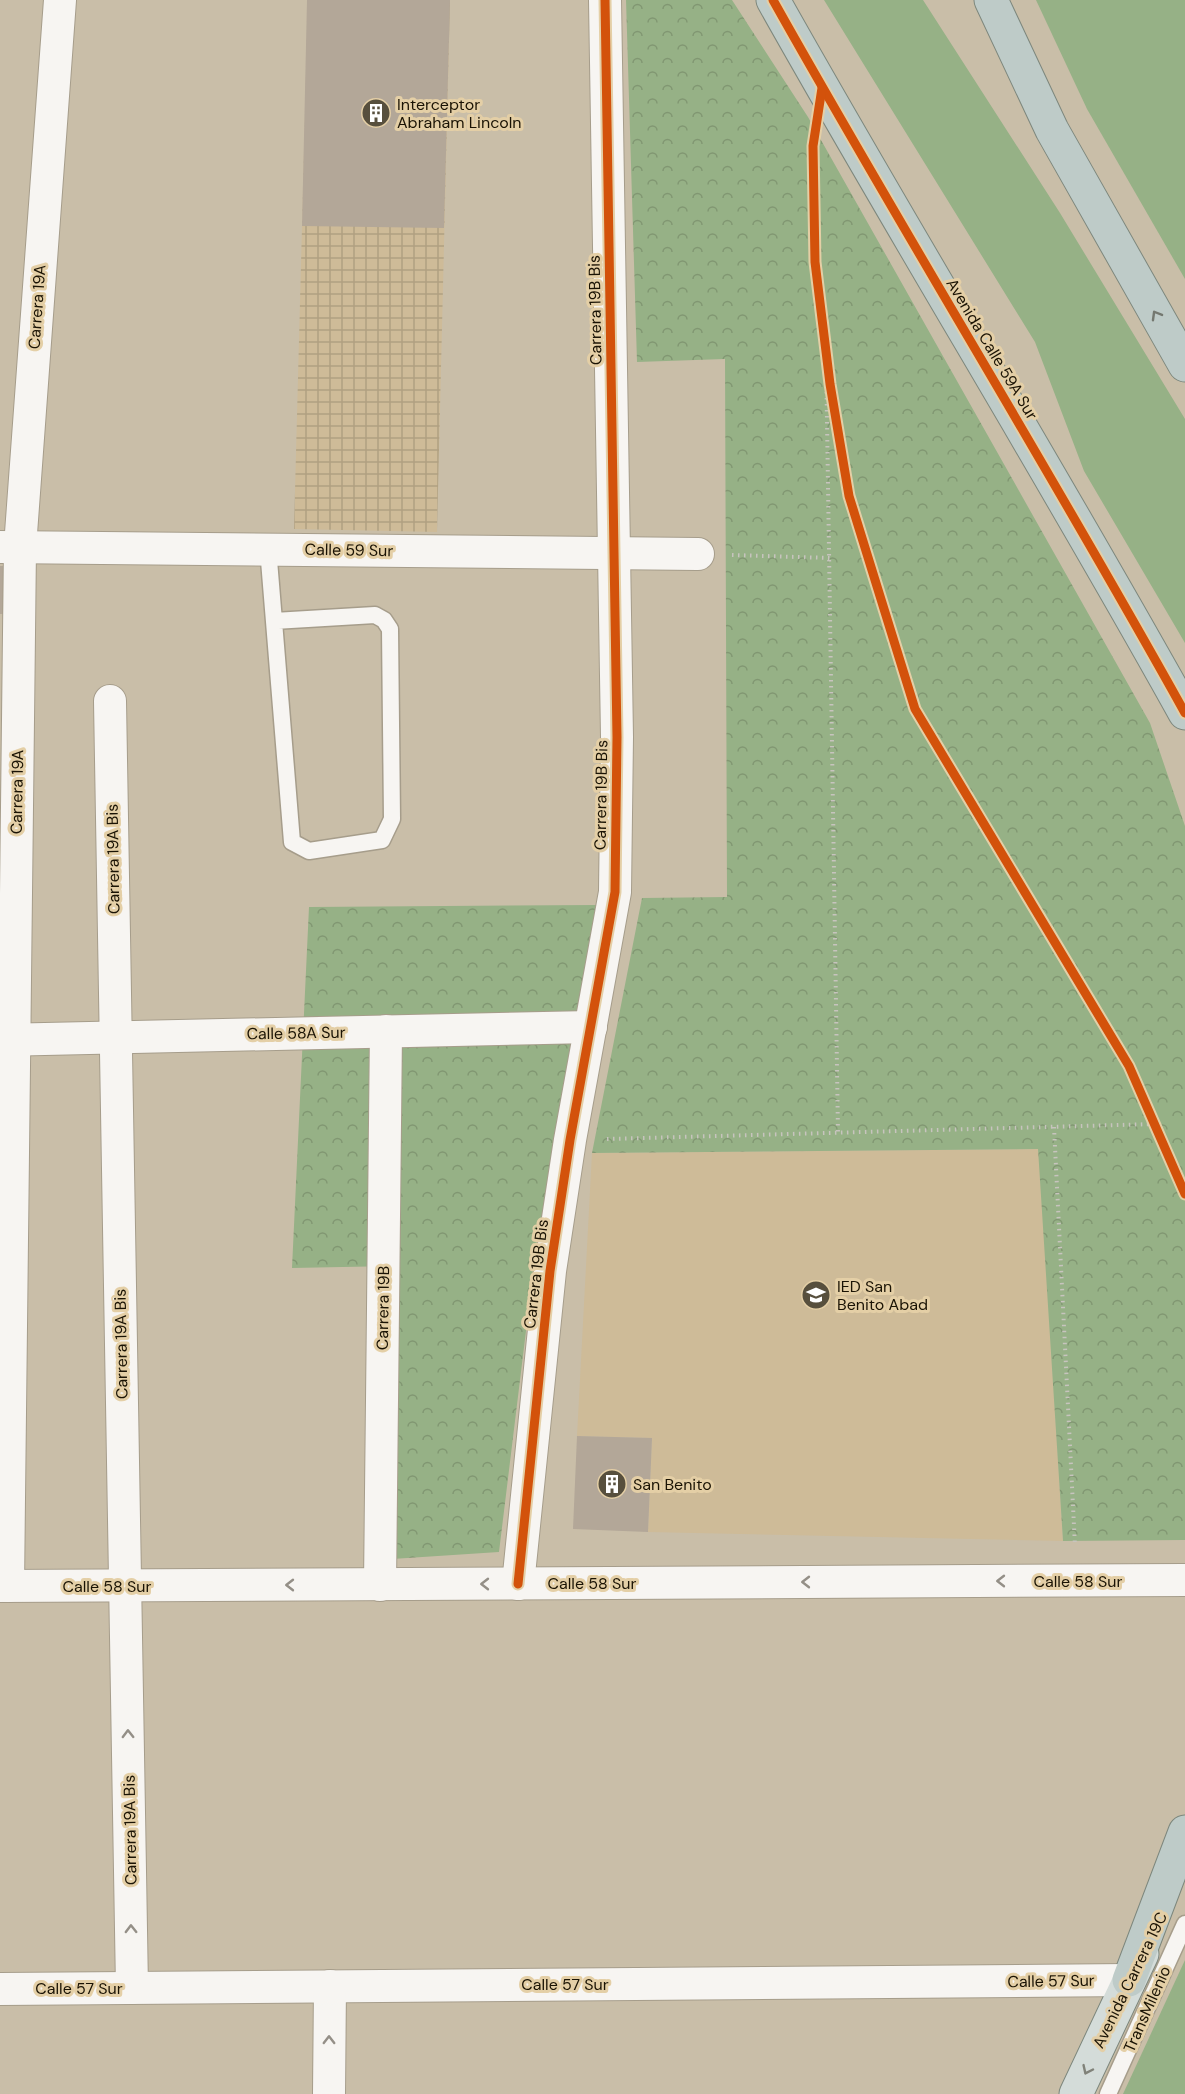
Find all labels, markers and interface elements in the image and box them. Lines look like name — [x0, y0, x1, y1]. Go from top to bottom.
place label: Interceptor Abraham Lincoln — [397, 94, 522, 133]
building icon: Interceptor Abraham Lincoln — [360, 97, 392, 129]
street label: Carrera 19B Bis — [584, 255, 606, 365]
street label: Carrera 19A — [24, 264, 50, 350]
street label: Avenida Calle 59A Sur — [941, 274, 1043, 424]
one-way arrow — [1152, 310, 1163, 321]
street label: Calle 59 Sur — [305, 539, 394, 561]
street label: Carrera 19B Bis — [590, 740, 612, 850]
street label: Carrera 19A — [6, 749, 28, 834]
street label: Carrera 19A Bis — [102, 804, 124, 914]
street label: Calle 58A Sur — [246, 1022, 346, 1044]
street label: Carrera 19B Bis — [519, 1218, 553, 1330]
street label: Carrera 19B — [372, 1266, 394, 1350]
place label: IED San Benito Abad — [837, 1276, 928, 1315]
school or university icon: IED San Benito Abad — [800, 1279, 832, 1311]
street label: Carrera 19A Bis — [110, 1289, 132, 1399]
building icon: San Benito — [596, 1468, 628, 1500]
place label: San Benito — [633, 1474, 712, 1495]
street label: Calle 58 Sur — [1034, 1571, 1122, 1592]
street label: Calle 58 Sur — [548, 1573, 636, 1594]
one-way arrow — [996, 1575, 1005, 1587]
street label: Calle 58 Sur — [63, 1576, 151, 1597]
one-way arrow — [801, 1576, 810, 1588]
one-way arrow — [480, 1578, 489, 1590]
one-way arrow — [285, 1579, 294, 1591]
one-way arrow — [122, 1730, 134, 1739]
street label: Carrera 19A Bis — [119, 1775, 141, 1885]
street label: Avenida Carrera 19C — [1088, 1908, 1172, 2052]
one-way arrow — [125, 1925, 138, 1934]
street label: TransMilenio — [1119, 1963, 1175, 2055]
street label: Calle 57 Sur — [1007, 1970, 1095, 1992]
street label: Calle 57 Sur — [521, 1974, 609, 1995]
street label: Calle 57 Sur — [35, 1978, 123, 1999]
one-way arrow — [323, 2036, 335, 2045]
one-way arrow — [1082, 2064, 1094, 2075]

